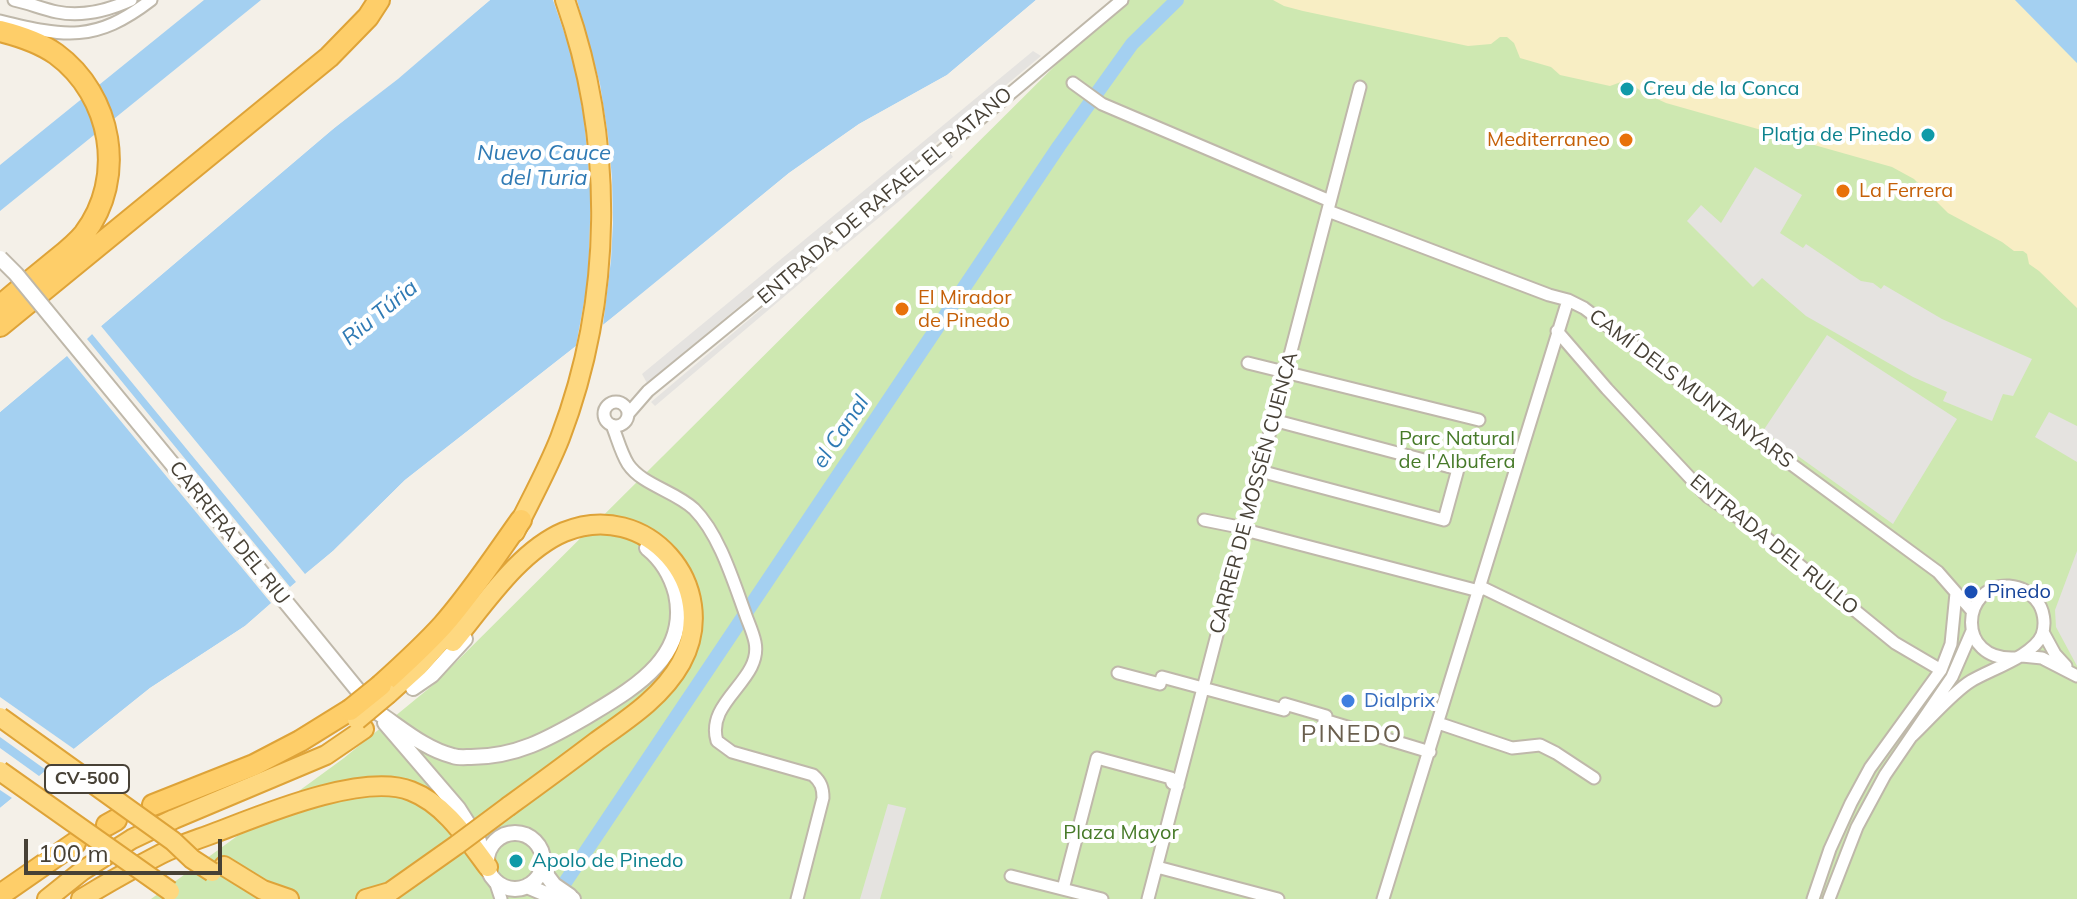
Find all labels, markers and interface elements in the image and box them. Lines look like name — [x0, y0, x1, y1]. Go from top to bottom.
place label: Creu de la Conca — [1643, 77, 1799, 101]
marker: Creu de la Conca — [1618, 80, 1636, 98]
street label: ENTRADA DE RAFAEL EL BATANO — [753, 82, 1017, 310]
place label: Platja de Pinedo — [1761, 123, 1912, 147]
marker: Platja de Pinedo — [1919, 126, 1937, 144]
place label: Mediterraneo — [1487, 128, 1610, 152]
marker: Mediterraneo — [1617, 131, 1635, 149]
water label: Nuevo Cauce del Turia — [477, 140, 611, 192]
place label: La Ferrera — [1859, 179, 1953, 203]
marker: La Ferrera — [1834, 182, 1852, 200]
water label: Riu Túria — [337, 275, 423, 351]
place label: El Mirador de Pinedo — [918, 286, 1011, 333]
marker: El Mirador de Pinedo — [893, 300, 911, 318]
street label: CAMÍ DELS MUNTANYARS — [1584, 304, 1798, 474]
street label: CARRER DE MOSSÉN CUENCA — [1205, 349, 1303, 637]
water label: el Canal — [807, 391, 875, 473]
park label: Parc Natural de l'Albufera — [1399, 427, 1515, 474]
street label: CARRERA DEL RIU — [164, 457, 294, 609]
street label: ENTRADA DEL RULLO — [1685, 470, 1863, 620]
place label: Pinedo — [1987, 580, 2051, 604]
marker: Pinedo — [1962, 583, 1980, 601]
place label: Dialprix — [1364, 689, 1435, 713]
marker: Dialprix — [1339, 692, 1357, 710]
district label: PINEDO — [1301, 721, 1403, 749]
road number: CV-500 — [45, 765, 129, 793]
park label: Plaza Mayor — [1063, 821, 1179, 845]
scale bar — [28, 823, 226, 873]
text: 100 m — [38, 838, 109, 868]
place label: Apolo de Pinedo — [532, 849, 683, 873]
marker: Apolo de Pinedo — [507, 852, 525, 870]

